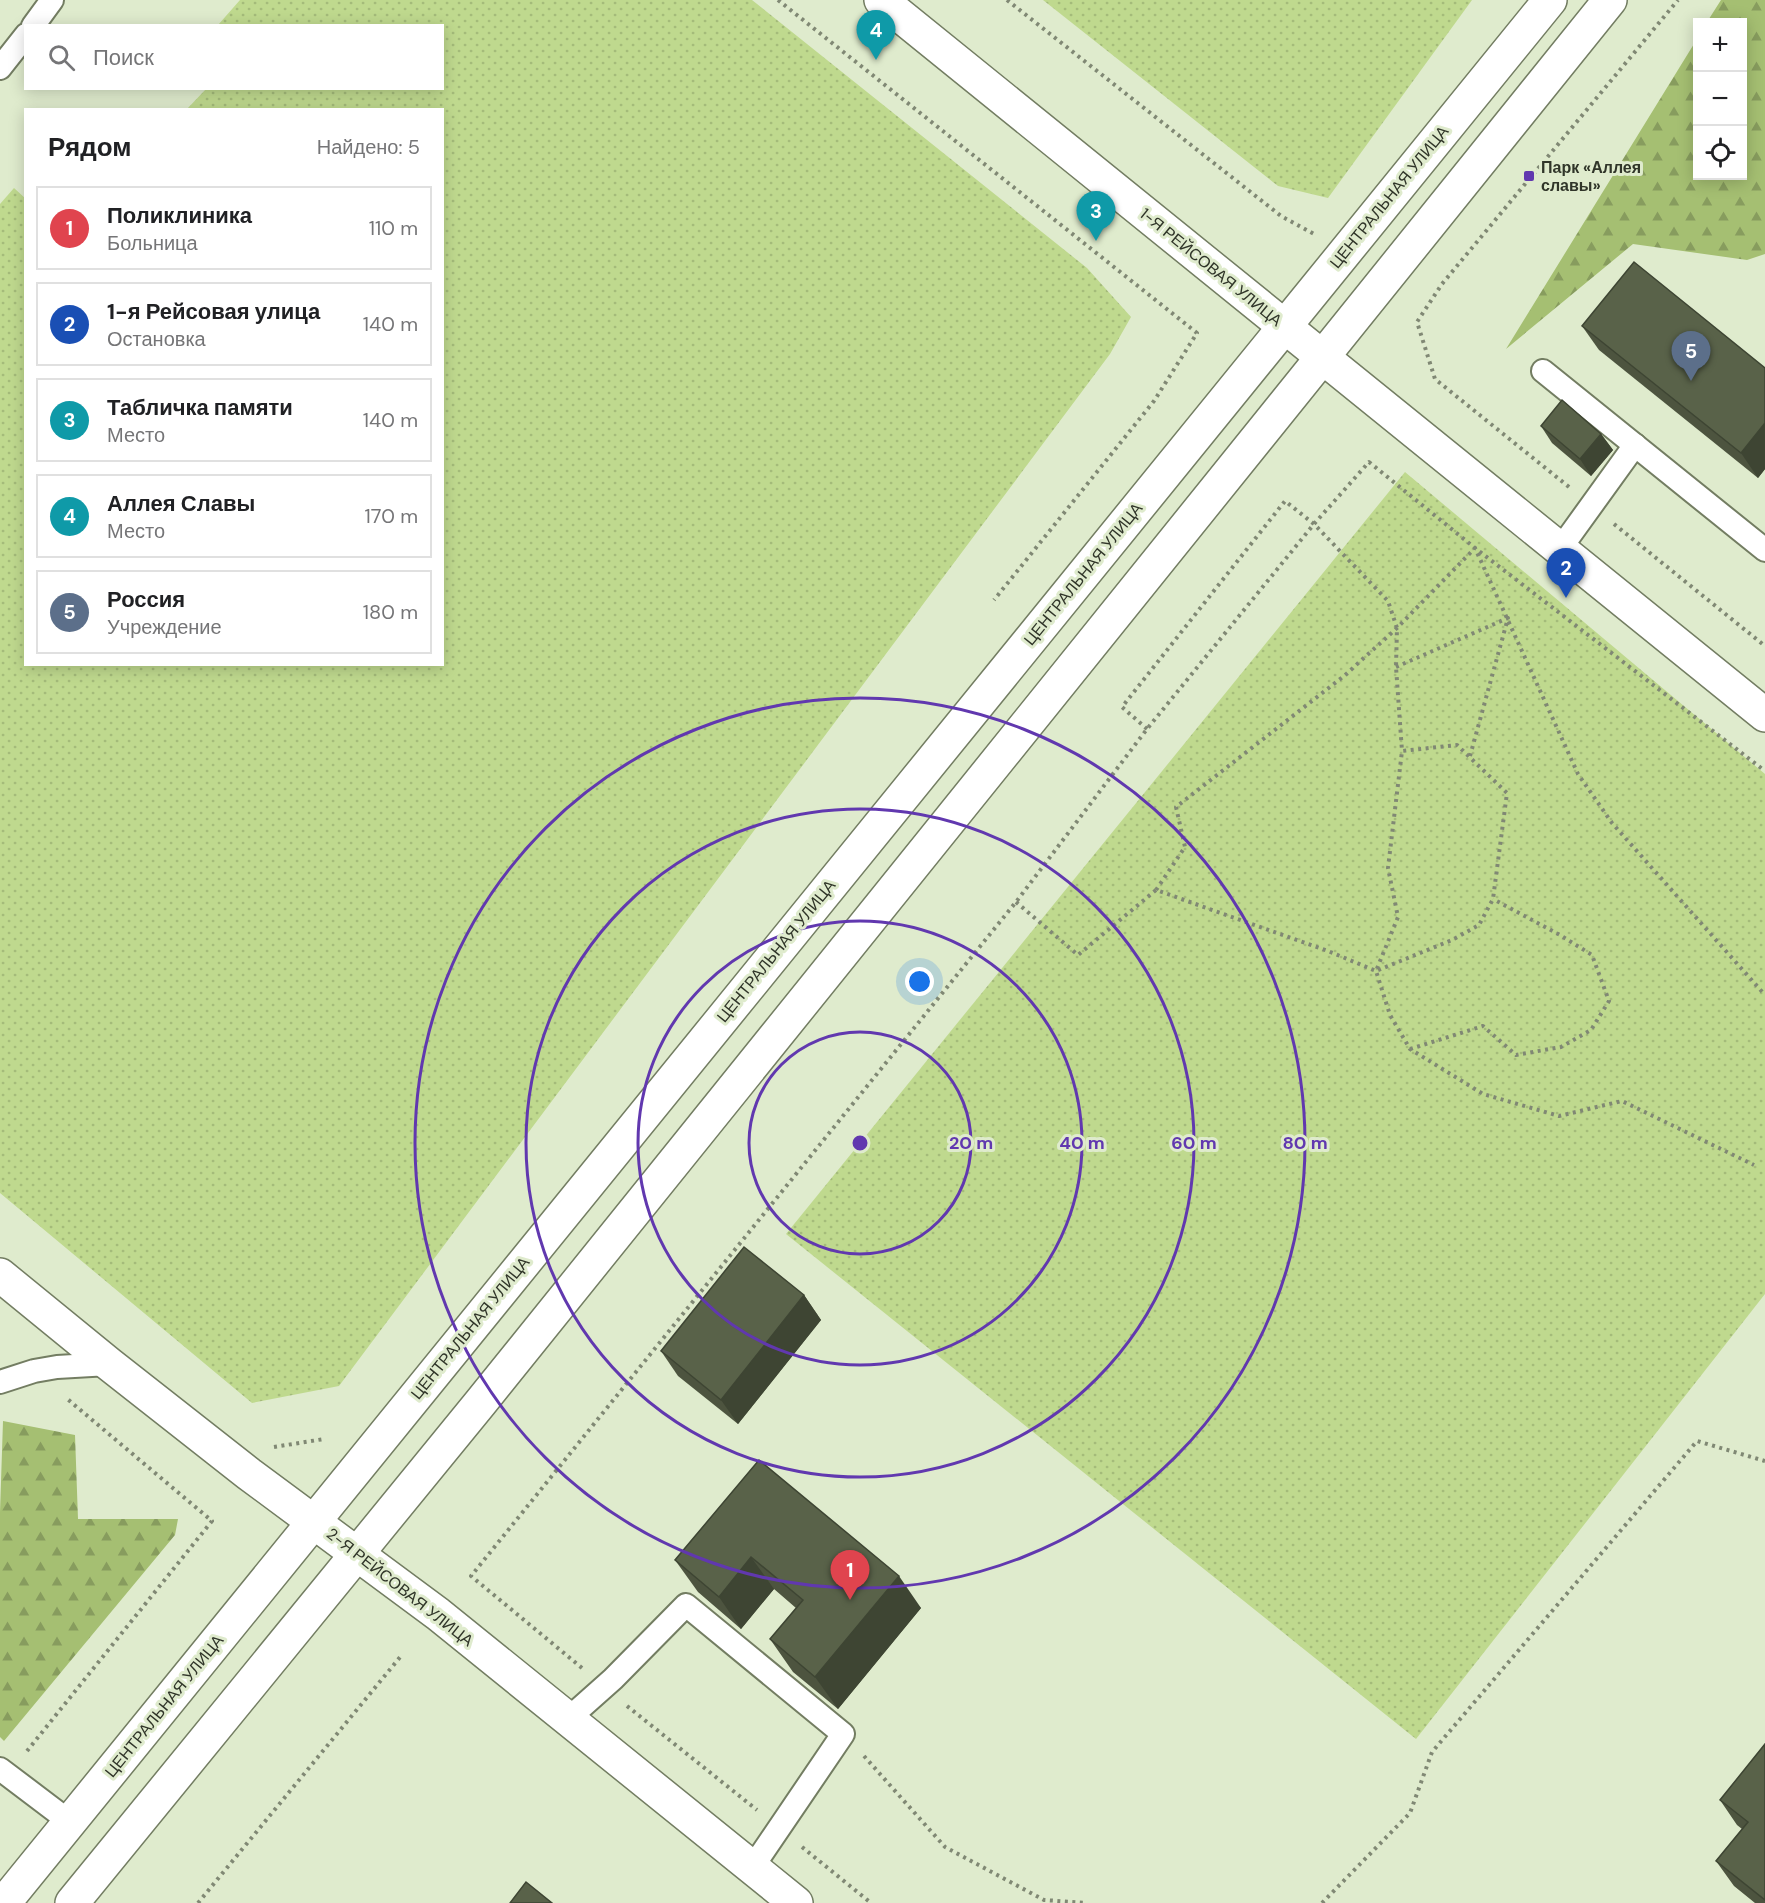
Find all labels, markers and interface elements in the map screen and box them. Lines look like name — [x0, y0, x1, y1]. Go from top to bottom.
pin: 4 — [856, 10, 896, 60]
map controls — [1693, 18, 1747, 180]
button: + — [1693, 18, 1747, 72]
search box — [24, 24, 444, 90]
icon: search — [45, 41, 78, 74]
text: Поиск — [93, 43, 154, 72]
button: − — [1693, 72, 1747, 126]
street label: ЦЕНТРАЛЬНАЯ УЛИЦА — [1325, 121, 1453, 273]
button: locate — [1693, 126, 1747, 180]
text: Рядом — [48, 130, 131, 164]
text: Найдено: 5 — [317, 134, 420, 160]
place label: Парк «Аллея славы» — [1541, 157, 1641, 196]
marker: Парк «Аллея славы» — [1522, 169, 1536, 183]
pin: 3 — [1076, 192, 1116, 241]
text: Поликлиника — [107, 201, 252, 230]
street label: 1-Я РЕЙСОВАЯ УЛИЦА — [1136, 203, 1287, 331]
text: 1 — [66, 215, 73, 241]
text: 110 m — [369, 215, 418, 241]
text: Больница — [107, 230, 198, 256]
text: 1-я Рейсовая улица — [107, 297, 320, 326]
text: 2 — [64, 311, 75, 337]
text: 140 m — [363, 311, 418, 337]
text: Остановка — [107, 326, 206, 352]
pin: 5 — [1672, 332, 1710, 381]
text: Табличка памяти — [107, 393, 293, 422]
text: 3 — [63, 407, 76, 433]
text: 140 m — [363, 407, 418, 433]
text: Место — [107, 422, 165, 448]
text: Аллея Славы — [107, 489, 255, 518]
street label: ЦЕНТРАЛЬНАЯ УЛИЦА — [1019, 498, 1147, 650]
text: 4 — [63, 503, 76, 529]
text: 170 m — [365, 503, 418, 529]
text: Место — [107, 518, 165, 544]
pin: 2 — [1546, 548, 1586, 598]
text: Россия — [107, 585, 185, 614]
text: 5 — [63, 599, 76, 625]
text: 180 m — [363, 599, 418, 625]
text: Учреждение — [107, 614, 222, 640]
street label: ЦЕНТРАЛЬНАЯ УЛИЦА — [712, 875, 840, 1027]
your location — [905, 967, 934, 996]
text: 20 m — [949, 1131, 993, 1155]
text: 40 m — [1059, 1131, 1105, 1155]
text: 60 m — [1171, 1131, 1217, 1155]
text: 80 m — [1282, 1131, 1328, 1155]
centre of rings — [850, 1133, 870, 1153]
street label: ЦЕНТРАЛЬНАЯ УЛИЦА — [406, 1252, 534, 1404]
street label: 2-Я РЕЙСОВАЯ УЛИЦА — [322, 1523, 478, 1651]
pin: 1 — [830, 1550, 870, 1600]
street label: ЦЕНТРАЛЬНАЯ УЛИЦА — [100, 1630, 228, 1782]

